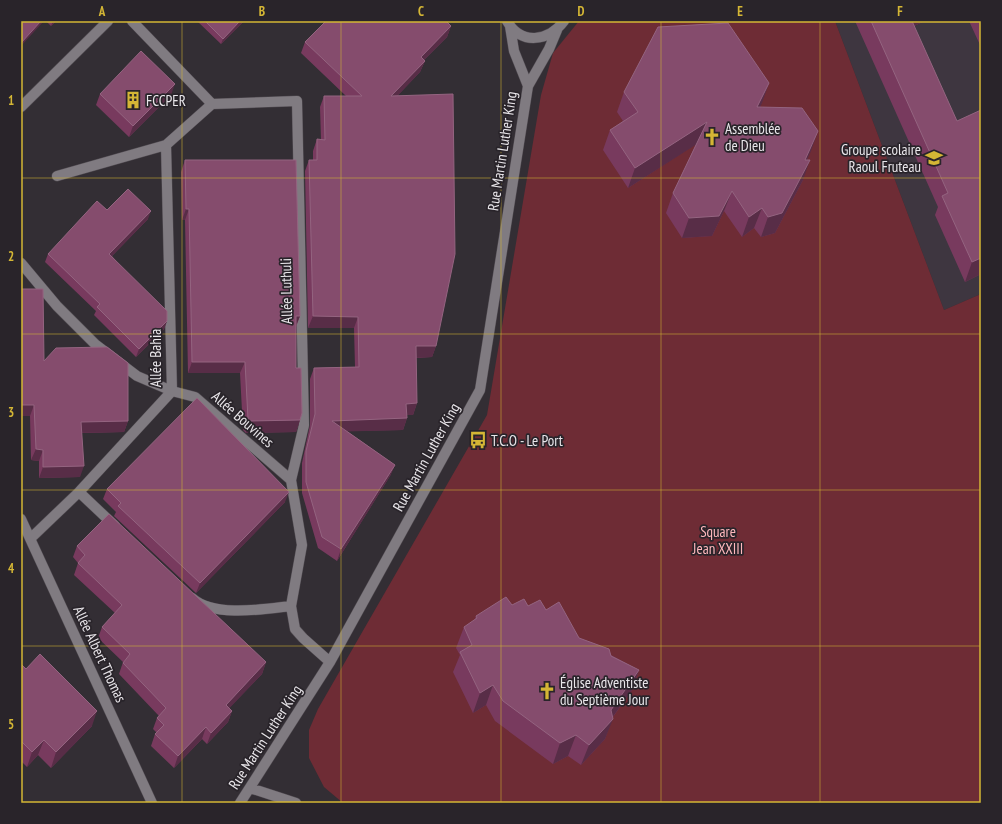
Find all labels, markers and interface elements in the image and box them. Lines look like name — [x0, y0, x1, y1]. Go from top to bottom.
text: A — [98, 3, 106, 20]
text: B — [259, 3, 265, 20]
text: C — [418, 3, 424, 20]
text: D — [578, 3, 585, 20]
text: E — [737, 3, 743, 20]
text: F — [897, 3, 903, 20]
building icon: FCCPER — [123, 90, 143, 110]
street label: Rue Martin Luther King — [483, 90, 521, 212]
place label: FCCPER — [146, 91, 186, 110]
text: 1 — [8, 92, 14, 109]
place label: Assemblée de Dieu — [725, 119, 780, 155]
church icon: Assemblée de Dieu — [702, 127, 722, 147]
place label: Groupe scolaire Raoul Fruteau — [841, 140, 921, 176]
school or university icon: Groupe scolaire Raoul Fruteau — [924, 148, 944, 168]
text: 2 — [8, 248, 14, 265]
street label: Allée Luthuli — [276, 258, 296, 324]
street label: Allée Bahia — [146, 329, 165, 387]
street label: Allée Bouvines — [208, 387, 278, 451]
street label: Rue Martin Luther King — [388, 400, 464, 514]
text: 3 — [8, 404, 14, 421]
bus stop icon: T.C.O - Le Port — [468, 430, 488, 450]
place label: T.C.O - Le Port — [491, 431, 563, 450]
park label: Square Jean XXIII — [692, 522, 743, 558]
text: 4 — [8, 560, 15, 577]
street label: Allée Albert Thomas — [69, 603, 131, 705]
place label: Église Adventiste du Septième Jour — [560, 673, 650, 709]
street label: Rue Martin Luther King — [224, 681, 306, 793]
church icon: Église Adventiste du Septième Jour — [537, 681, 557, 701]
text: 5 — [8, 716, 14, 733]

